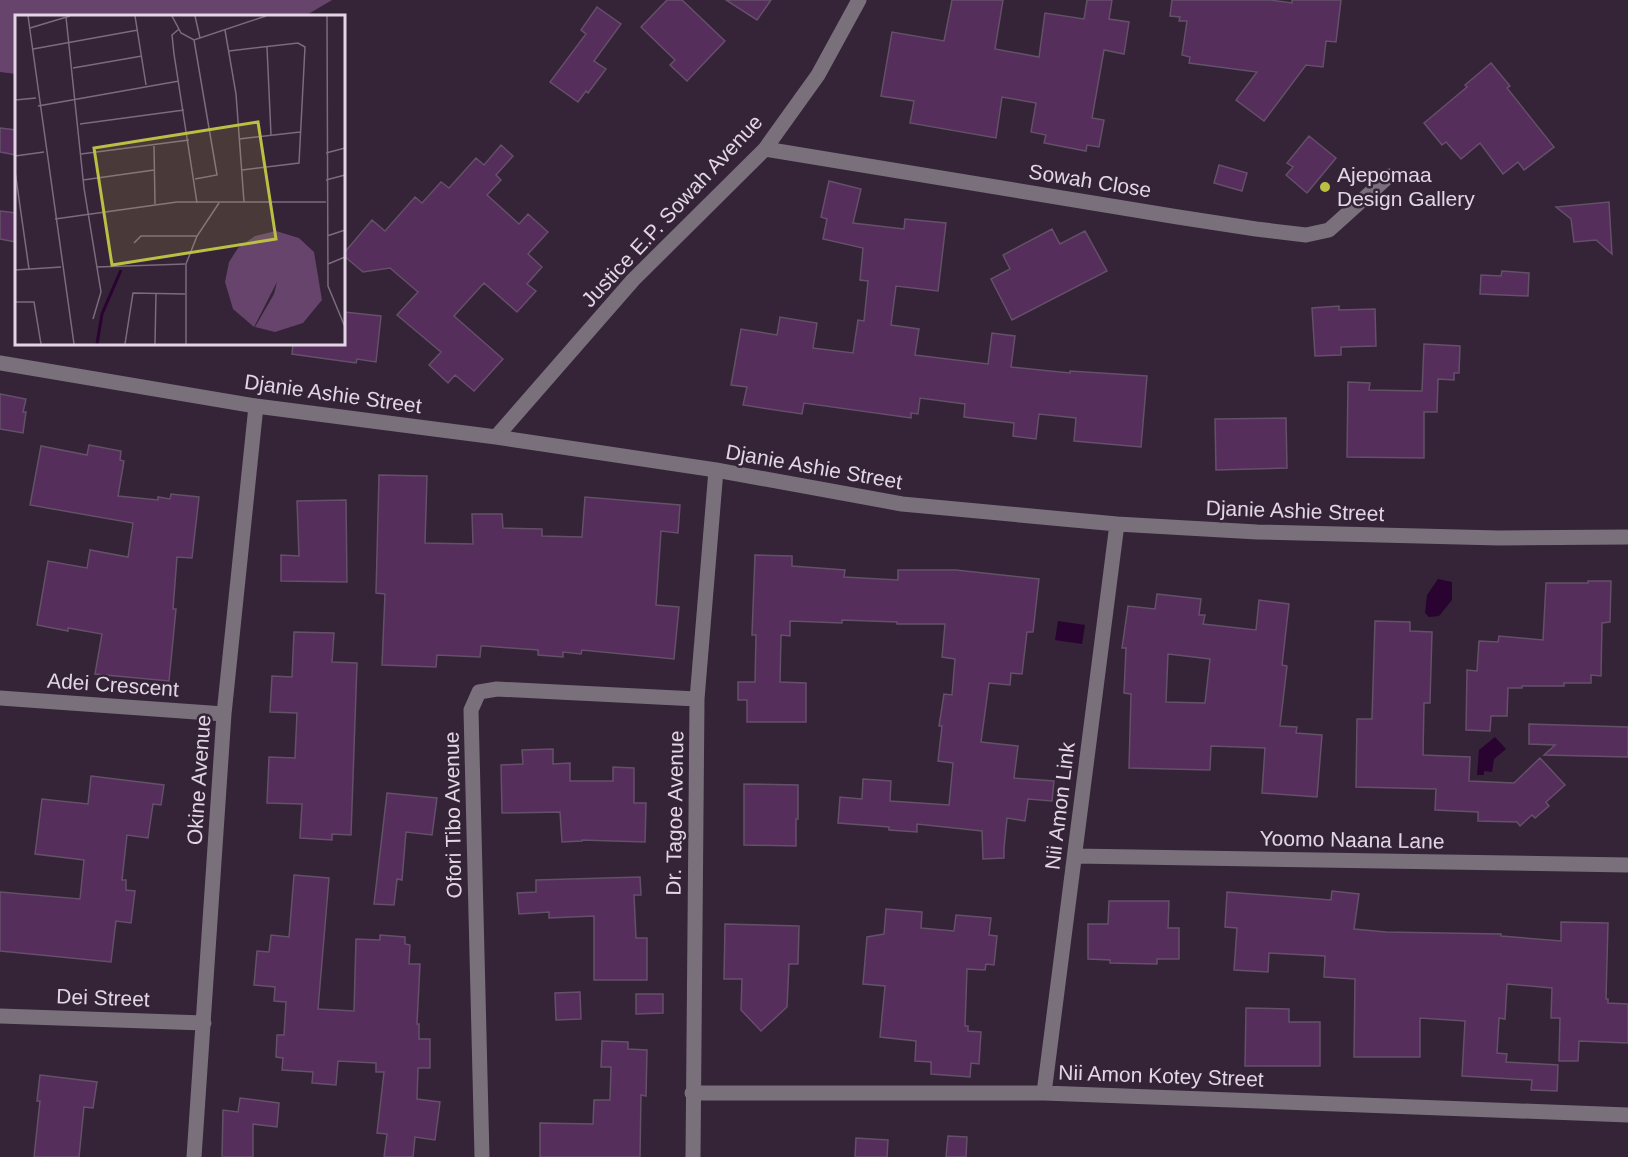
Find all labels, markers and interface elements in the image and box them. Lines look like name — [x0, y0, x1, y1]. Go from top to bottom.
inset map — [15, 15, 345, 345]
street label: Justice E.P. Sowah Avenue — [577, 110, 767, 311]
street label: Sowah Close — [1027, 159, 1153, 202]
place label: Ajepomaa Design Gallery — [1337, 163, 1475, 210]
marker: Ajepomaa Design Gallery — [1318, 180, 1332, 194]
street label: Djanie Ashie Street — [243, 370, 423, 417]
street label: Djanie Ashie Street — [724, 440, 904, 493]
street label: Djanie Ashie Street — [1205, 496, 1385, 525]
street label: Adei Crescent — [46, 668, 180, 701]
street label: Okine Avenue — [182, 714, 215, 846]
street label: Dr. Tagoe Avenue — [662, 730, 687, 896]
street label: Ofori Tibo Avenue — [440, 732, 465, 898]
street label: Nii Amon Link — [1040, 740, 1079, 871]
street label: Yoomo Naana Lane — [1259, 826, 1445, 853]
street label: Dei Street — [56, 984, 150, 1011]
street label: Nii Amon Kotey Street — [1058, 1060, 1264, 1091]

